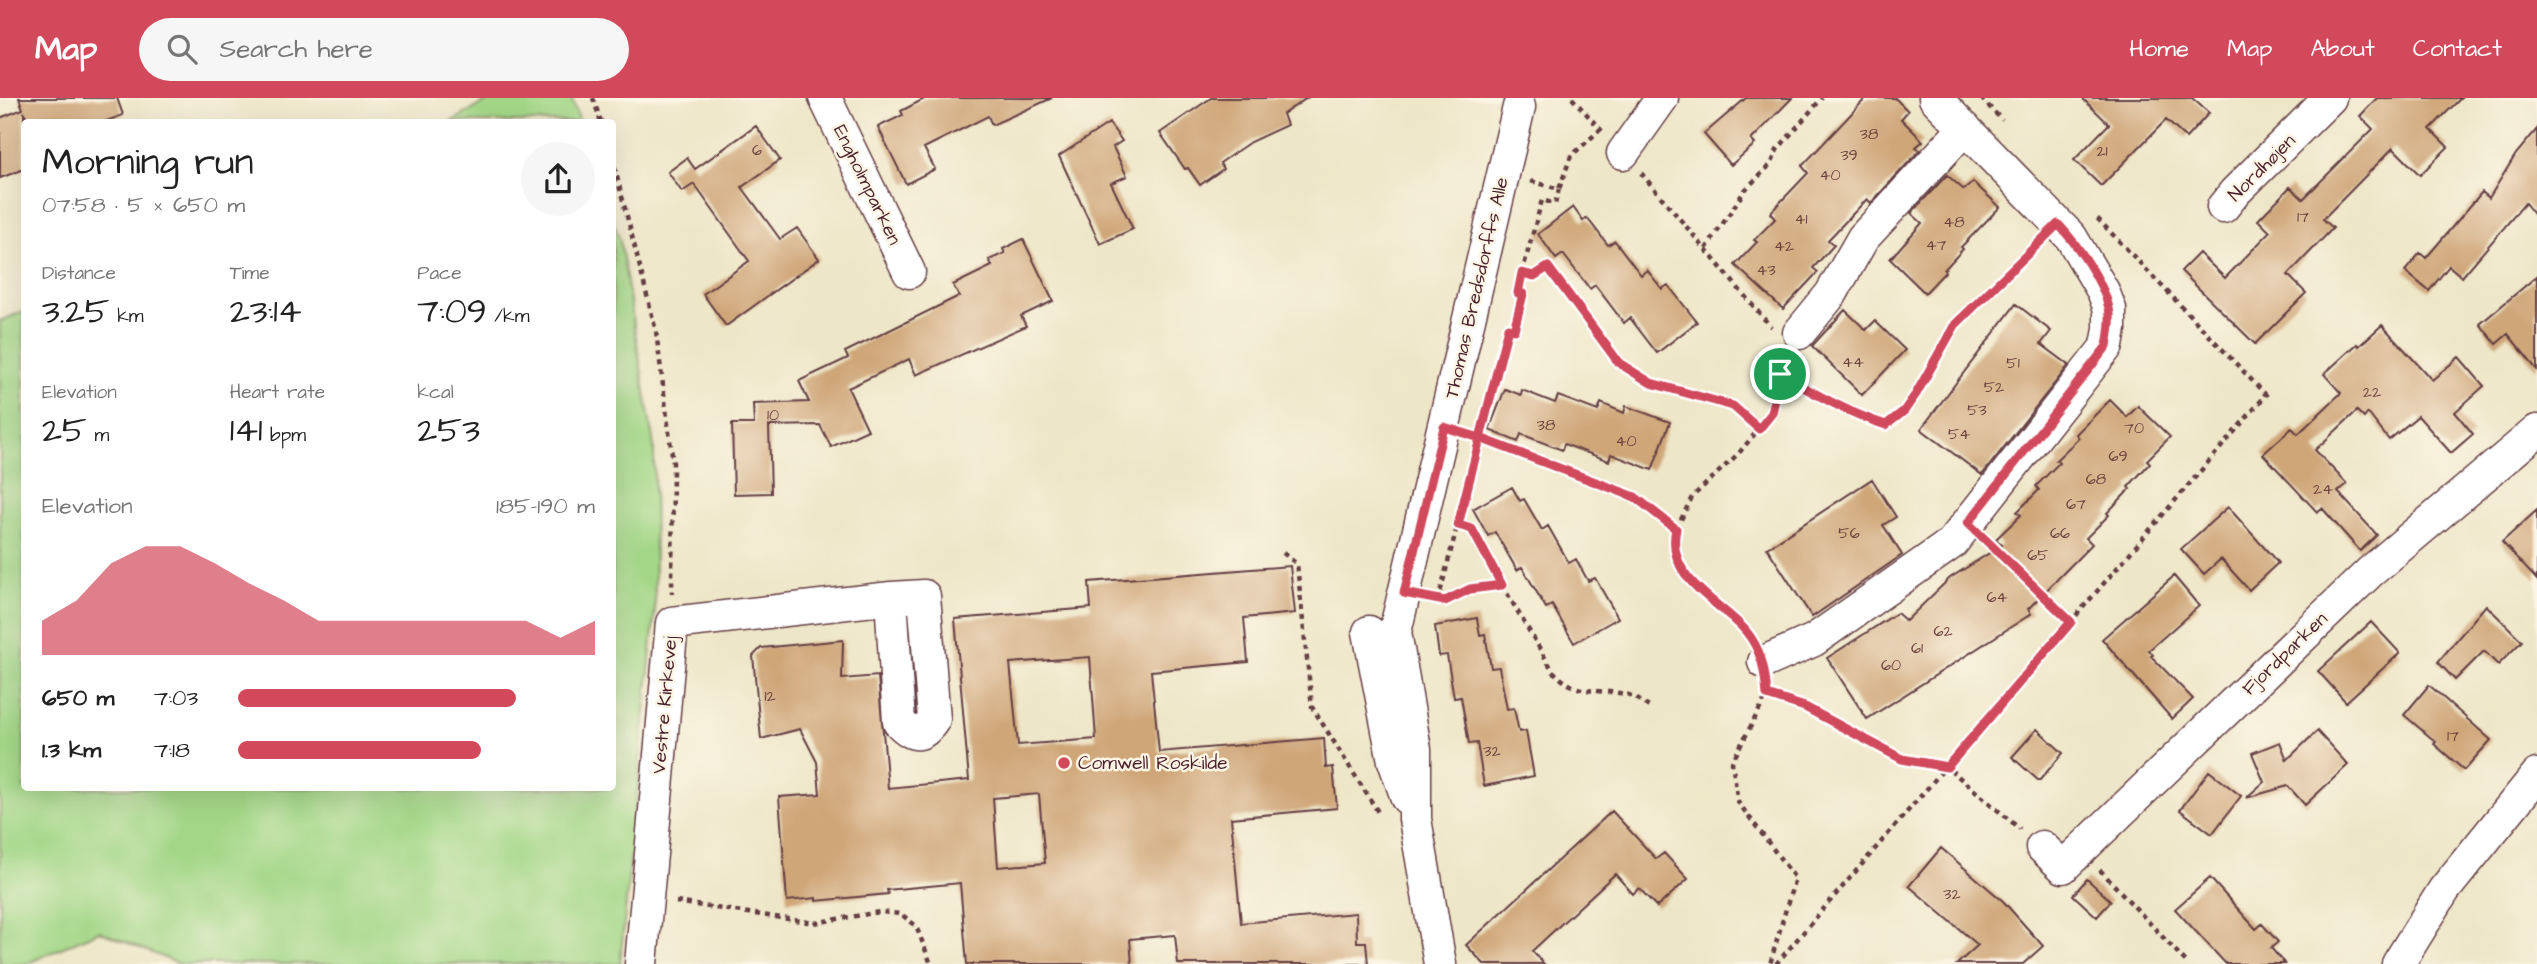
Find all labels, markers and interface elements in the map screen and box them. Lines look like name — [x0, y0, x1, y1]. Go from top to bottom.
search box — [139, 18, 629, 81]
text: Map — [35, 26, 97, 72]
icon: search — [163, 30, 201, 68]
text: Search here — [219, 31, 373, 67]
text: Home — [2129, 32, 2189, 66]
text: Map — [2227, 32, 2272, 66]
text: About — [2310, 32, 2375, 66]
text: Contact — [2413, 32, 2502, 66]
street label: Engholmparken — [825, 120, 908, 250]
house number: 38 — [1860, 123, 1878, 145]
street label: Nordhøjen — [2222, 128, 2302, 208]
text: Morning run — [42, 137, 254, 189]
house number: 6 — [752, 139, 762, 161]
house number: 21 — [2096, 140, 2108, 162]
button: share — [521, 142, 595, 216]
house number: 39 — [1840, 144, 1858, 166]
house number: 40 — [1820, 164, 1840, 186]
street label: Thomas Bredsdorffs Alle — [1438, 175, 1516, 401]
text: 07:58 · 5 × 650 m — [42, 189, 245, 221]
house number: 17 — [2297, 206, 2309, 228]
house number: 41 — [1795, 208, 1807, 230]
house number: 48 — [1943, 211, 1965, 233]
house number: 47 — [1926, 234, 1947, 256]
house number: 42 — [1774, 235, 1794, 257]
house number: 43 — [1756, 259, 1776, 281]
text: Distance — [42, 260, 116, 287]
text: Time — [230, 260, 269, 287]
text: Pace — [417, 260, 461, 287]
text: 3.25 — [42, 287, 110, 336]
text: 23:14 — [230, 287, 302, 336]
text: 7:09 — [417, 287, 487, 336]
text: km — [110, 303, 144, 330]
text: /km — [487, 303, 529, 330]
pin — [1750, 344, 1810, 404]
house number: 44 — [1842, 351, 1864, 373]
house number: 51 — [2006, 352, 2020, 374]
icon: arrive — [1761, 355, 1799, 393]
house number: 52 — [1984, 376, 2004, 398]
text: Elevation — [42, 379, 117, 406]
text: Heart rate — [230, 379, 325, 406]
text: kcal — [417, 379, 454, 406]
house number: 22 — [2363, 381, 2381, 403]
house number: 53 — [1967, 399, 1987, 421]
house number: 10 — [767, 404, 779, 426]
text: 25 — [42, 406, 87, 455]
text: 141 — [230, 406, 262, 455]
text: 253 — [417, 406, 480, 455]
house number: 38 — [1537, 414, 1555, 436]
house number: 70 — [2124, 417, 2144, 439]
text: m — [87, 422, 109, 449]
text: bpm — [262, 422, 306, 449]
house number: 54 — [1948, 423, 1970, 445]
house number: 40 — [1616, 430, 1636, 452]
house number: 69 — [2108, 445, 2128, 467]
house number: 68 — [2086, 468, 2106, 490]
house number: 24 — [2313, 478, 2333, 500]
text: Elevation — [42, 490, 133, 522]
text: 185–190 m — [496, 490, 595, 522]
house number: 67 — [2066, 493, 2086, 515]
house number: 56 — [1838, 522, 1860, 544]
house number: 66 — [2050, 522, 2070, 544]
house number: 65 — [2027, 544, 2049, 566]
house number: 64 — [1987, 586, 2008, 608]
street label: Fjordparken — [2236, 606, 2334, 702]
house number: 62 — [1933, 620, 1953, 642]
street label: Vestre Kirkevej — [646, 634, 685, 775]
house number: 61 — [1911, 637, 1923, 659]
house number: 60 — [1881, 654, 1901, 676]
text: 650 m — [42, 682, 114, 714]
text: 7:03 — [154, 682, 198, 714]
house number: 12 — [764, 685, 776, 707]
house number: 17 — [2447, 725, 2459, 747]
text: 1.3 km — [42, 734, 101, 766]
text: 7:18 — [154, 734, 190, 766]
house number: 32 — [1483, 740, 1501, 762]
place label: Comwell Roskilde — [1078, 750, 1227, 777]
marker: Comwell Roskilde — [1056, 755, 1072, 771]
house number: 32 — [1943, 883, 1961, 905]

